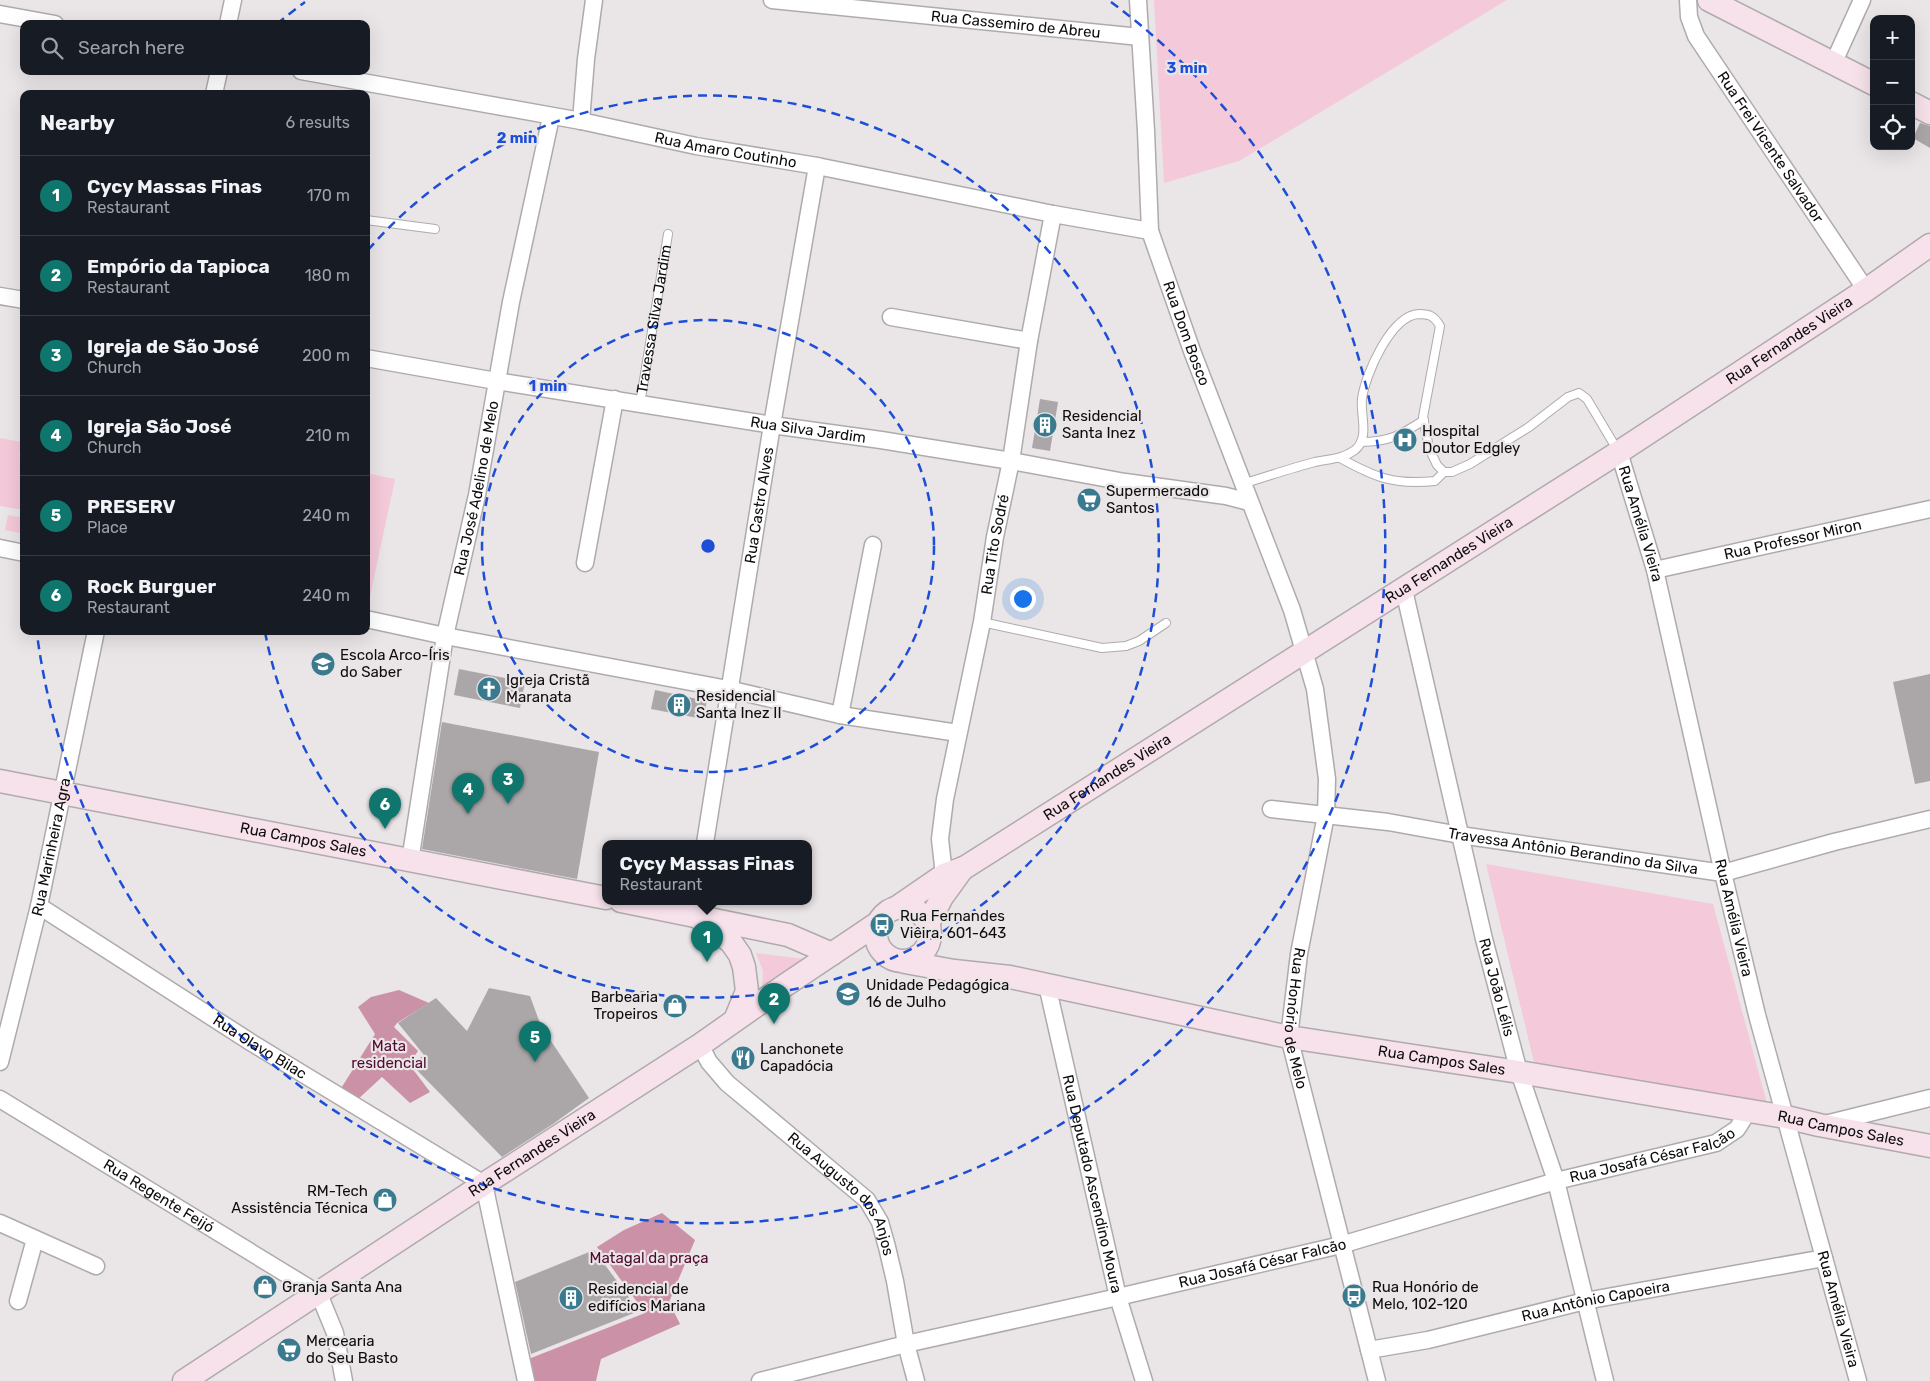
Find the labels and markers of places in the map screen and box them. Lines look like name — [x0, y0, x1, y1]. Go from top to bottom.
place label: Residencial Santa Inez — [1062, 407, 1142, 442]
building icon: Residencial Santa Inez — [1032, 412, 1058, 438]
place label: Hospital Doutor Edgley — [1422, 422, 1520, 457]
hospital icon: Hospital Doutor Edgley — [1392, 427, 1418, 453]
place label: Supermercado Santos — [1106, 482, 1209, 517]
supermarket icon: Supermercado Santos — [1076, 487, 1102, 513]
centre of rings — [699, 537, 717, 555]
place label: Escola Arco-Íris do Saber — [340, 646, 450, 681]
school or university icon: Escola Arco-Íris do Saber — [310, 651, 336, 677]
place label: Igreja Cristã Maranata — [506, 671, 590, 706]
church icon: Igreja Cristã Maranata — [476, 676, 502, 702]
place label: Residencial Santa Inez II — [696, 687, 782, 722]
building icon: Residencial Santa Inez II — [666, 692, 692, 718]
pin: 3 — [492, 763, 524, 804]
pin: 4 — [452, 773, 484, 814]
pin: 6 — [369, 788, 401, 829]
place label: Rua Fernandes Viêira, 601-643 — [900, 907, 1006, 942]
bus stop icon: Rua Fernandes Viêira, 601-643 — [869, 912, 895, 938]
pin: 1 — [691, 921, 723, 962]
place label: Unidade Pedagógica 16 de Julho — [866, 976, 1009, 1011]
school or university icon: Unidade Pedagógica 16 de Julho — [835, 981, 861, 1007]
pin: 2 — [758, 983, 790, 1024]
place label: Barbearia Tropeiros — [591, 988, 658, 1023]
shop icon: Barbearia Tropeiros — [662, 993, 688, 1019]
pin: 5 — [519, 1021, 551, 1062]
place label: Lanchonete Capadócia — [760, 1040, 844, 1075]
restaurant icon: Lanchonete Capadócia — [730, 1045, 756, 1071]
place label: RM-Tech Assistência Técnica — [231, 1182, 368, 1217]
shop icon: RM-Tech Assistência Técnica — [372, 1187, 398, 1213]
shop icon: Granja Santa Ana — [252, 1274, 278, 1300]
place label: Granja Santa Ana — [282, 1278, 402, 1296]
place label: Rua Honório de Melo, 102-120 — [1372, 1278, 1479, 1313]
place label: Residencial de edifícios Mariana — [588, 1280, 705, 1315]
bus stop icon: Rua Honório de Melo, 102-120 — [1341, 1283, 1367, 1309]
building icon: Residencial de edifícios Mariana — [558, 1285, 584, 1311]
place label: Mercearia do Seu Basto — [306, 1332, 398, 1367]
supermarket icon: Mercearia do Seu Basto — [276, 1337, 302, 1363]

